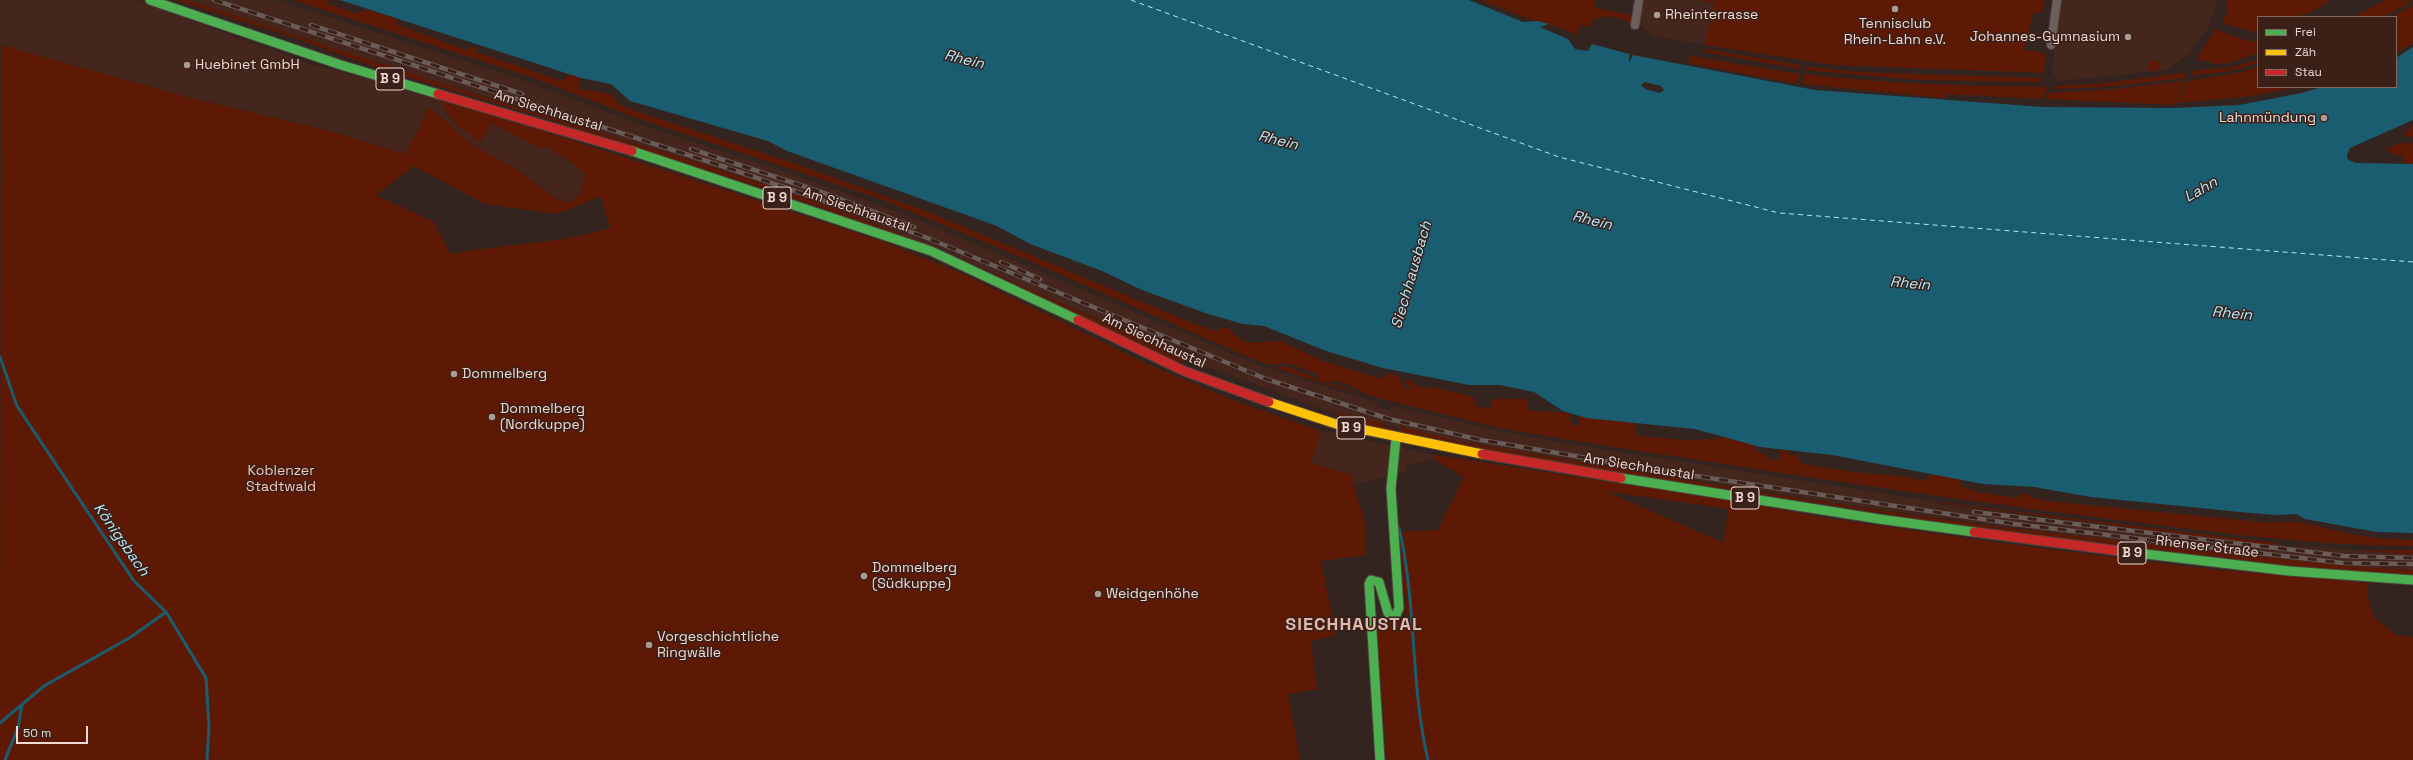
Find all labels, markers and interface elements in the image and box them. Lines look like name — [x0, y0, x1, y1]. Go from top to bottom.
marker: Tennisclub Rhein-Lahn e.V. — [1890, 4, 1900, 14]
place label: Rheinterrasse — [1665, 7, 1758, 23]
marker: Rheinterrasse — [1652, 10, 1662, 20]
place label: Tennisclub Rhein-Lahn e.V. — [1844, 16, 1946, 48]
legend — [2257, 16, 2397, 88]
text: Frei — [2295, 24, 2316, 40]
place label: Johannes-Gymnasium — [1970, 29, 2120, 45]
marker: Johannes-Gymnasium — [2123, 32, 2133, 42]
text: Zäh — [2295, 44, 2316, 60]
water label: Rhein — [942, 46, 986, 74]
place label: Huebinet GmbH — [195, 57, 300, 73]
marker: Huebinet GmbH — [182, 60, 192, 70]
text: Stau — [2295, 64, 2322, 80]
road number: B 9 — [376, 68, 404, 90]
street label: Am Siechhaustal — [492, 87, 604, 135]
place label: Lahnmündung — [2219, 110, 2316, 126]
marker: Lahnmündung — [2319, 113, 2329, 123]
water label: Rhein — [1256, 127, 1300, 155]
water label: Lahn — [2181, 173, 2221, 207]
street label: Am Siechhaustal — [800, 184, 912, 236]
road number: B 9 — [763, 187, 791, 209]
water label: Rhein — [1570, 207, 1614, 235]
water label: Siechhausbach — [1388, 219, 1436, 331]
water label: Rhein — [1889, 273, 1931, 295]
water label: Rhein — [2211, 303, 2253, 325]
street label: Am Siechhaustal — [1100, 310, 1208, 372]
place label: Dommelberg — [462, 366, 547, 382]
marker: Dommelberg — [449, 369, 459, 379]
place label: Dommelberg (Nordkuppe) — [500, 401, 585, 434]
marker: Dommelberg (Nordkuppe) — [487, 412, 497, 422]
road number: B 9 — [1337, 417, 1365, 439]
street label: Am Siechhaustal — [1582, 450, 1696, 484]
park label: Koblenzer Stadtwald — [246, 463, 316, 496]
road number: B 9 — [1731, 487, 1759, 509]
water label: Königsbach — [89, 500, 153, 580]
street label: Rhenser Straße — [2154, 532, 2260, 562]
road number: B 9 — [2118, 542, 2146, 564]
place label: Dommelberg (Südkuppe) — [872, 560, 957, 592]
marker: Dommelberg (Südkuppe) — [859, 571, 869, 581]
place label: Weidgenhöhe — [1106, 586, 1199, 602]
marker: Weidgenhöhe — [1093, 589, 1103, 599]
district label: SIECHHAUSTAL — [1285, 614, 1423, 636]
place label: Vorgeschichtliche Ringwälle — [657, 629, 779, 662]
marker: Vorgeschichtliche Ringwälle — [644, 640, 654, 650]
scale bar — [18, 718, 90, 744]
text: 50 m — [23, 725, 51, 741]

